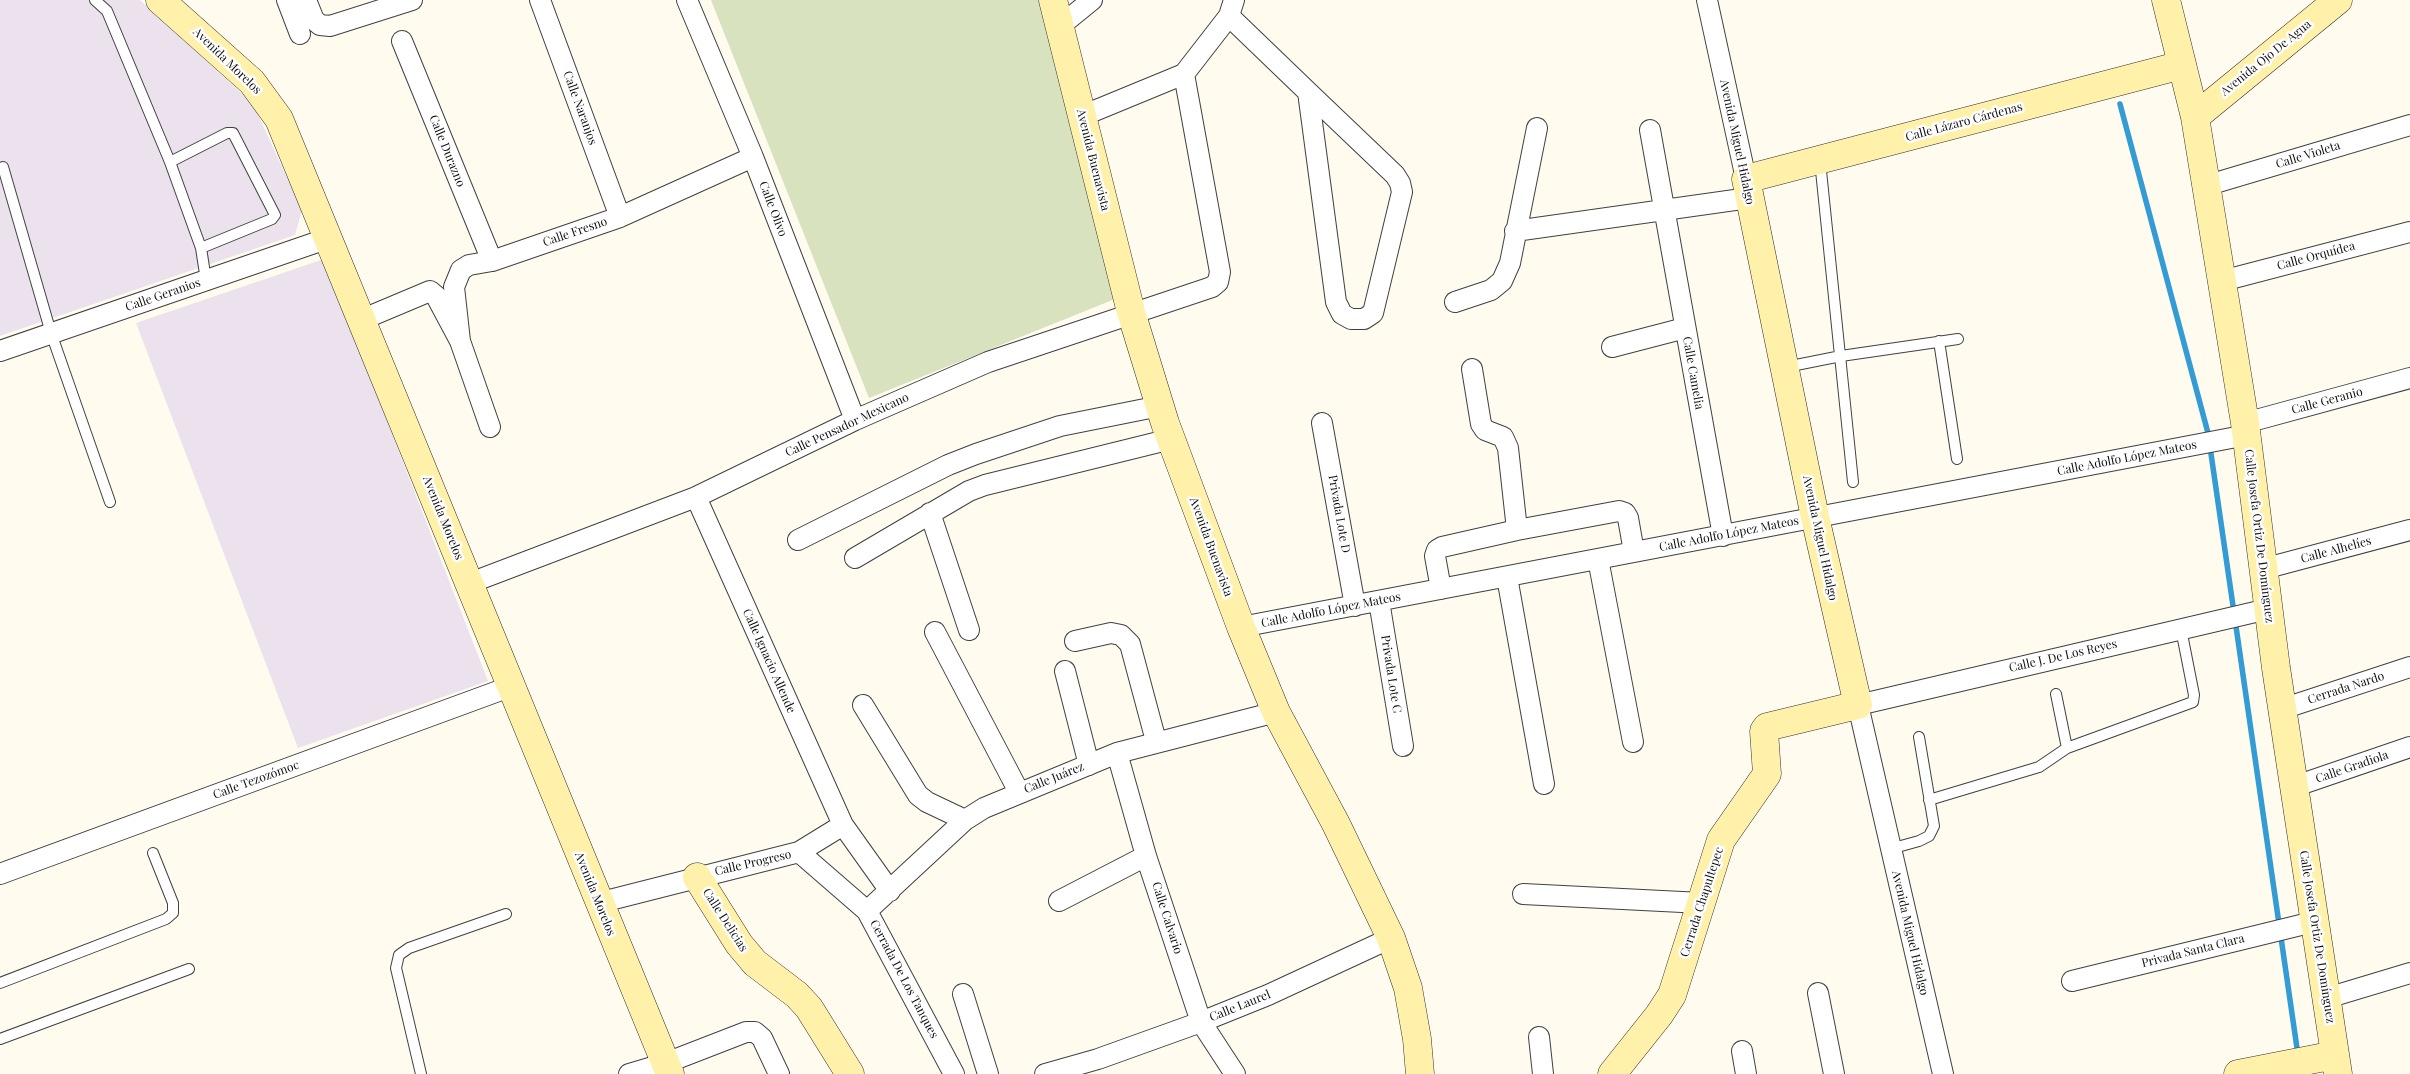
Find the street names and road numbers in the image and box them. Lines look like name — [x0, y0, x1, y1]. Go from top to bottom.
street label: Avenida Ojo De Agua — [2218, 17, 2314, 99]
street label: Avenida Morelos — [190, 25, 264, 97]
street label: Calle Naranjos — [560, 69, 600, 147]
street label: Avenida Miguel Hidalgo — [1717, 78, 1757, 206]
street label: Calle Lázaro Cárdenas — [1904, 99, 2024, 145]
street label: Avenida Buenavista — [1073, 108, 1113, 212]
street label: Calle Durazno — [426, 113, 468, 189]
street label: Calle Violeta — [2274, 138, 2342, 172]
street label: Calle Olivo — [756, 179, 790, 239]
street label: Calle Fresno — [541, 214, 609, 250]
street label: Calle Orquídea — [2275, 239, 2357, 273]
street label: Calle Geranios — [124, 275, 202, 315]
street label: Calle Camelia — [1679, 335, 1707, 411]
street label: Calle Geranio — [2290, 385, 2364, 417]
street label: Calle Pensador Mexicano — [783, 390, 911, 460]
street label: Calle Adolfo López Mateos — [2056, 437, 2198, 479]
street label: Calle Josefa Ortiz De Domínguez — [2241, 448, 2277, 624]
street label: Avenida Morelos — [420, 474, 466, 562]
street label: Privada Lote D — [1325, 474, 1353, 554]
street label: Avenida Miguel Hidalgo — [1800, 474, 1840, 602]
street label: Avenida Buenavista — [1186, 495, 1236, 599]
street label: Calle Adolfo López Mateos — [1658, 513, 1800, 555]
street label: Calle Alhelíes — [2299, 534, 2373, 566]
street label: Calle Adolfo López Mateos — [1260, 589, 1402, 631]
street label: Calle Ignacio Allende — [739, 606, 799, 716]
street label: Privada Lote C — [1378, 634, 1404, 714]
street label: Calle J. De Los Reyes — [2008, 637, 2118, 675]
street label: Cerrada Nardo — [2306, 669, 2386, 707]
street label: Calle Gradiola — [2314, 748, 2390, 786]
street label: Calle Tezozómoc — [211, 758, 301, 802]
street label: Calle Juárez — [1022, 759, 1086, 797]
street label: Cerrada Chapultepec — [1677, 845, 1727, 959]
street label: Calle Progreso — [713, 847, 793, 879]
street label: Avenida Morelos — [572, 850, 618, 938]
street label: Calle Josefa Ortiz De Domínguez — [2296, 850, 2338, 1024]
street label: Avenida Miguel Hidalgo — [1889, 869, 1931, 997]
street label: Calle Calvario — [1149, 880, 1185, 956]
street label: Calle Delicias — [699, 886, 751, 954]
street label: Cerrada De Los Tanques — [867, 917, 941, 1041]
street label: Privada Santa Clara — [2140, 931, 2246, 971]
street label: Calle Laurel — [1207, 987, 1273, 1025]

